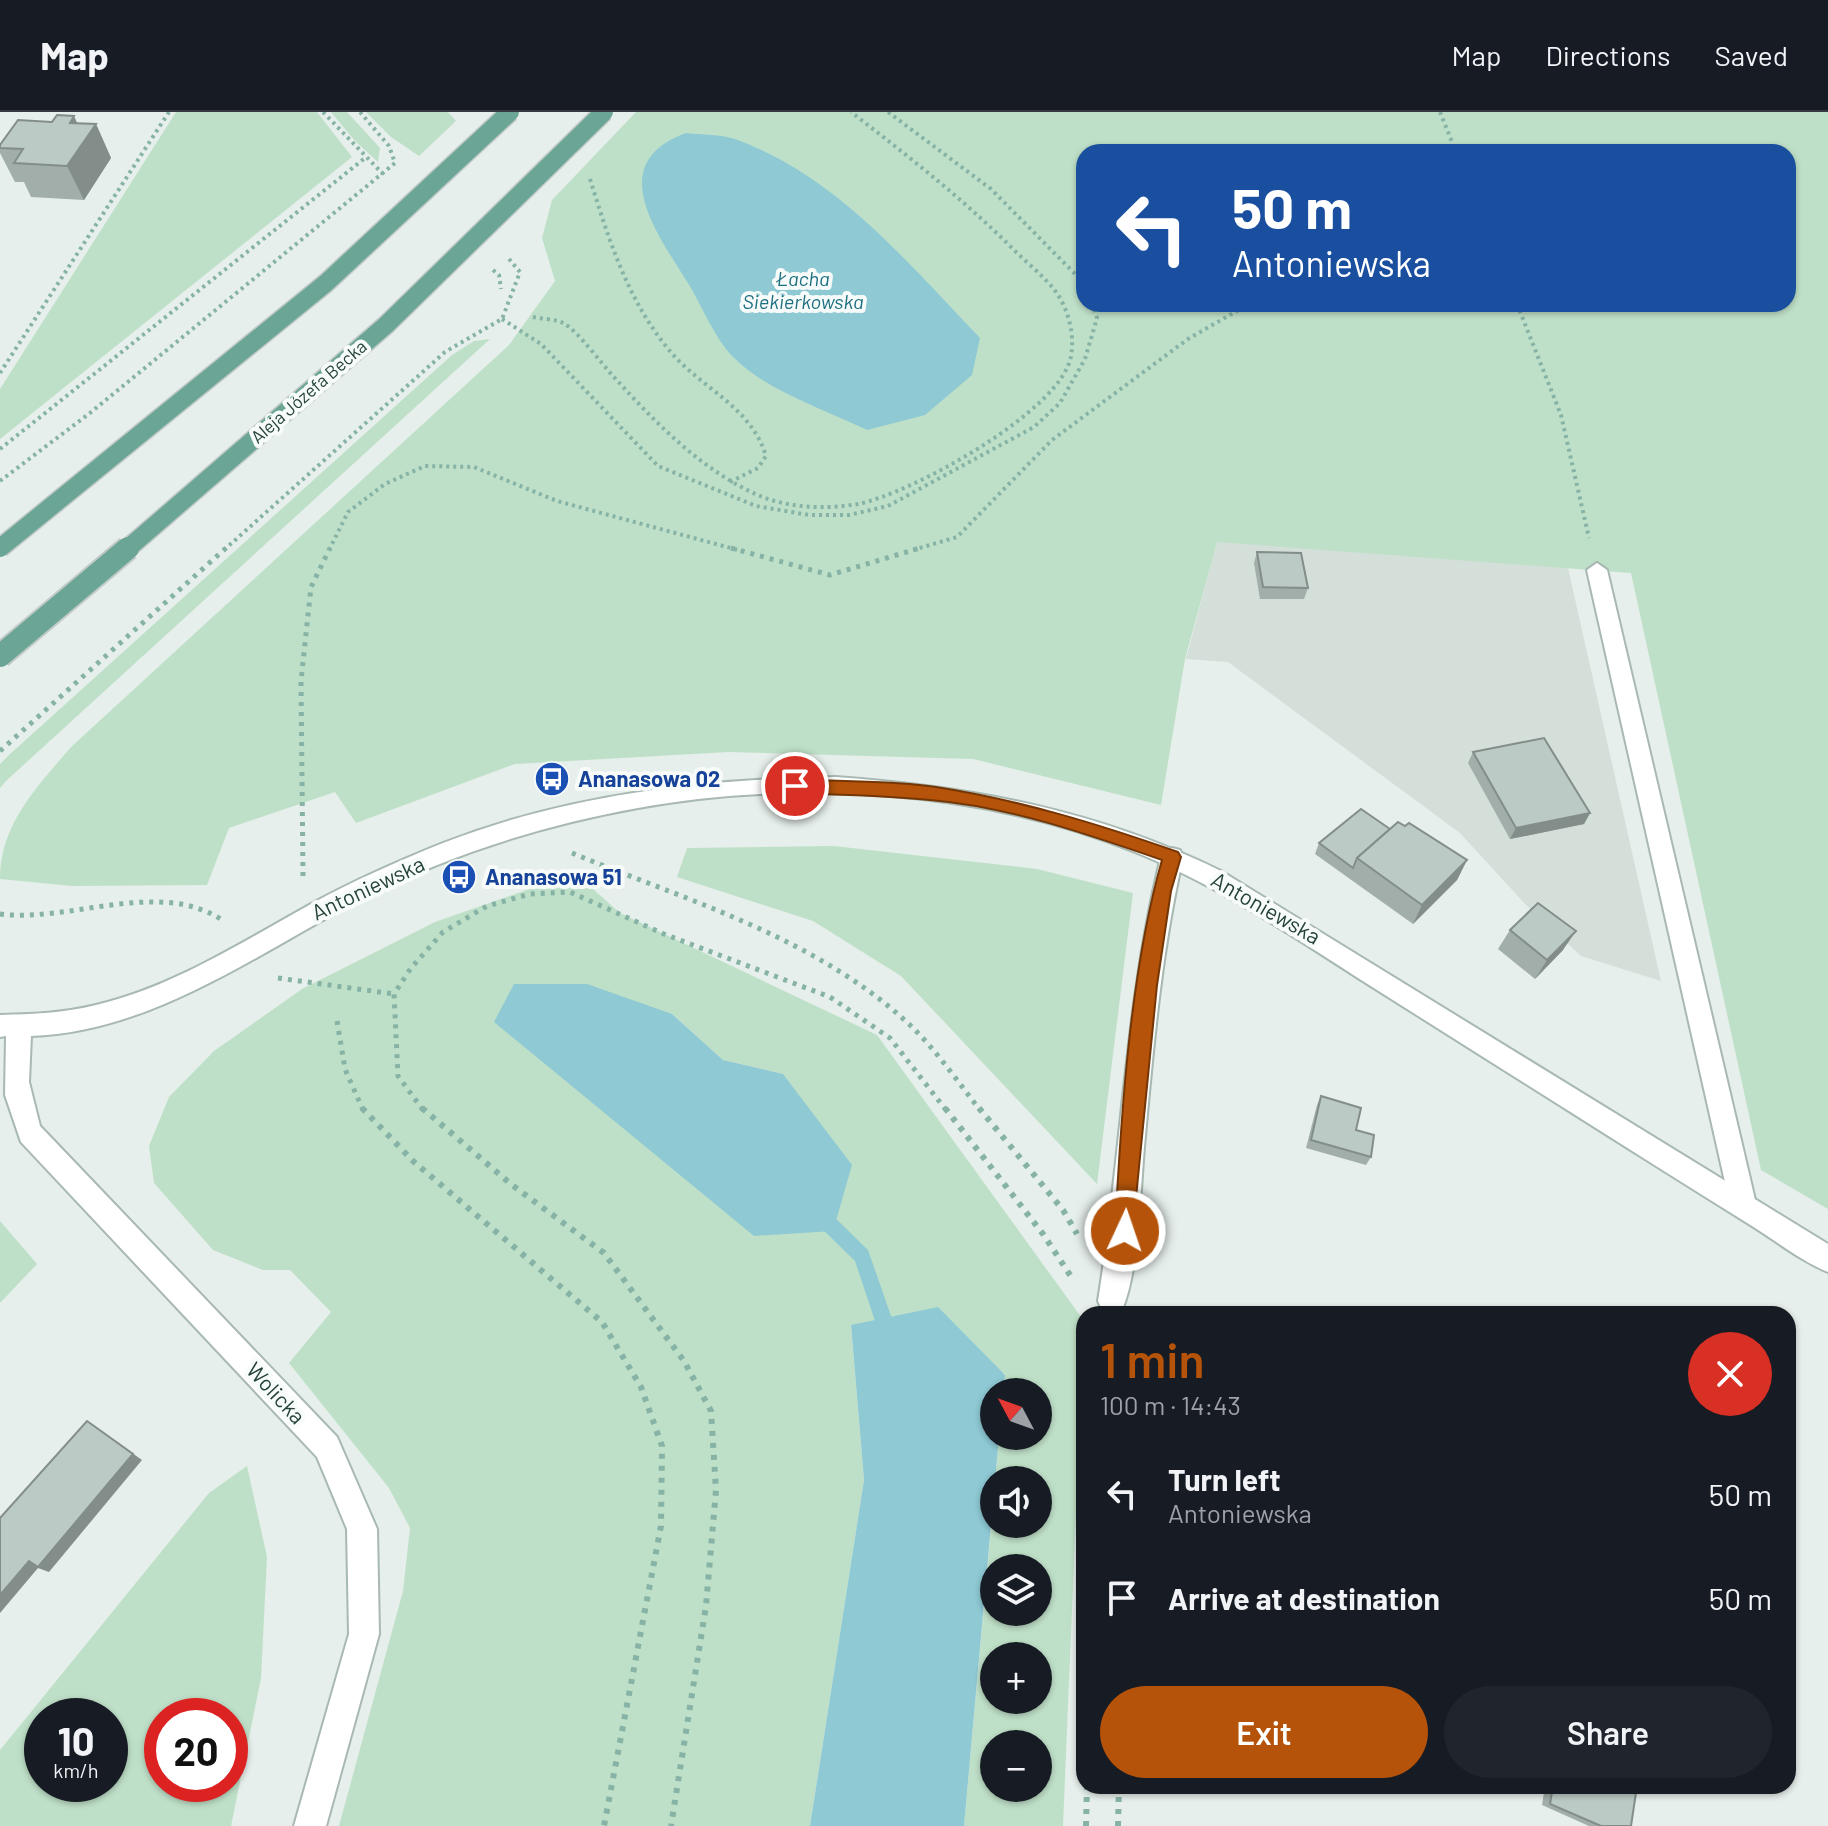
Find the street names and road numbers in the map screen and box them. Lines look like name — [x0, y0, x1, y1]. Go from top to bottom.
street label: Aleja Józefa Becka — [246, 335, 371, 448]
street label: Antoniewska — [307, 850, 428, 925]
street label: Antoniewska — [1207, 865, 1326, 949]
street label: Wolicka — [242, 1356, 312, 1428]

